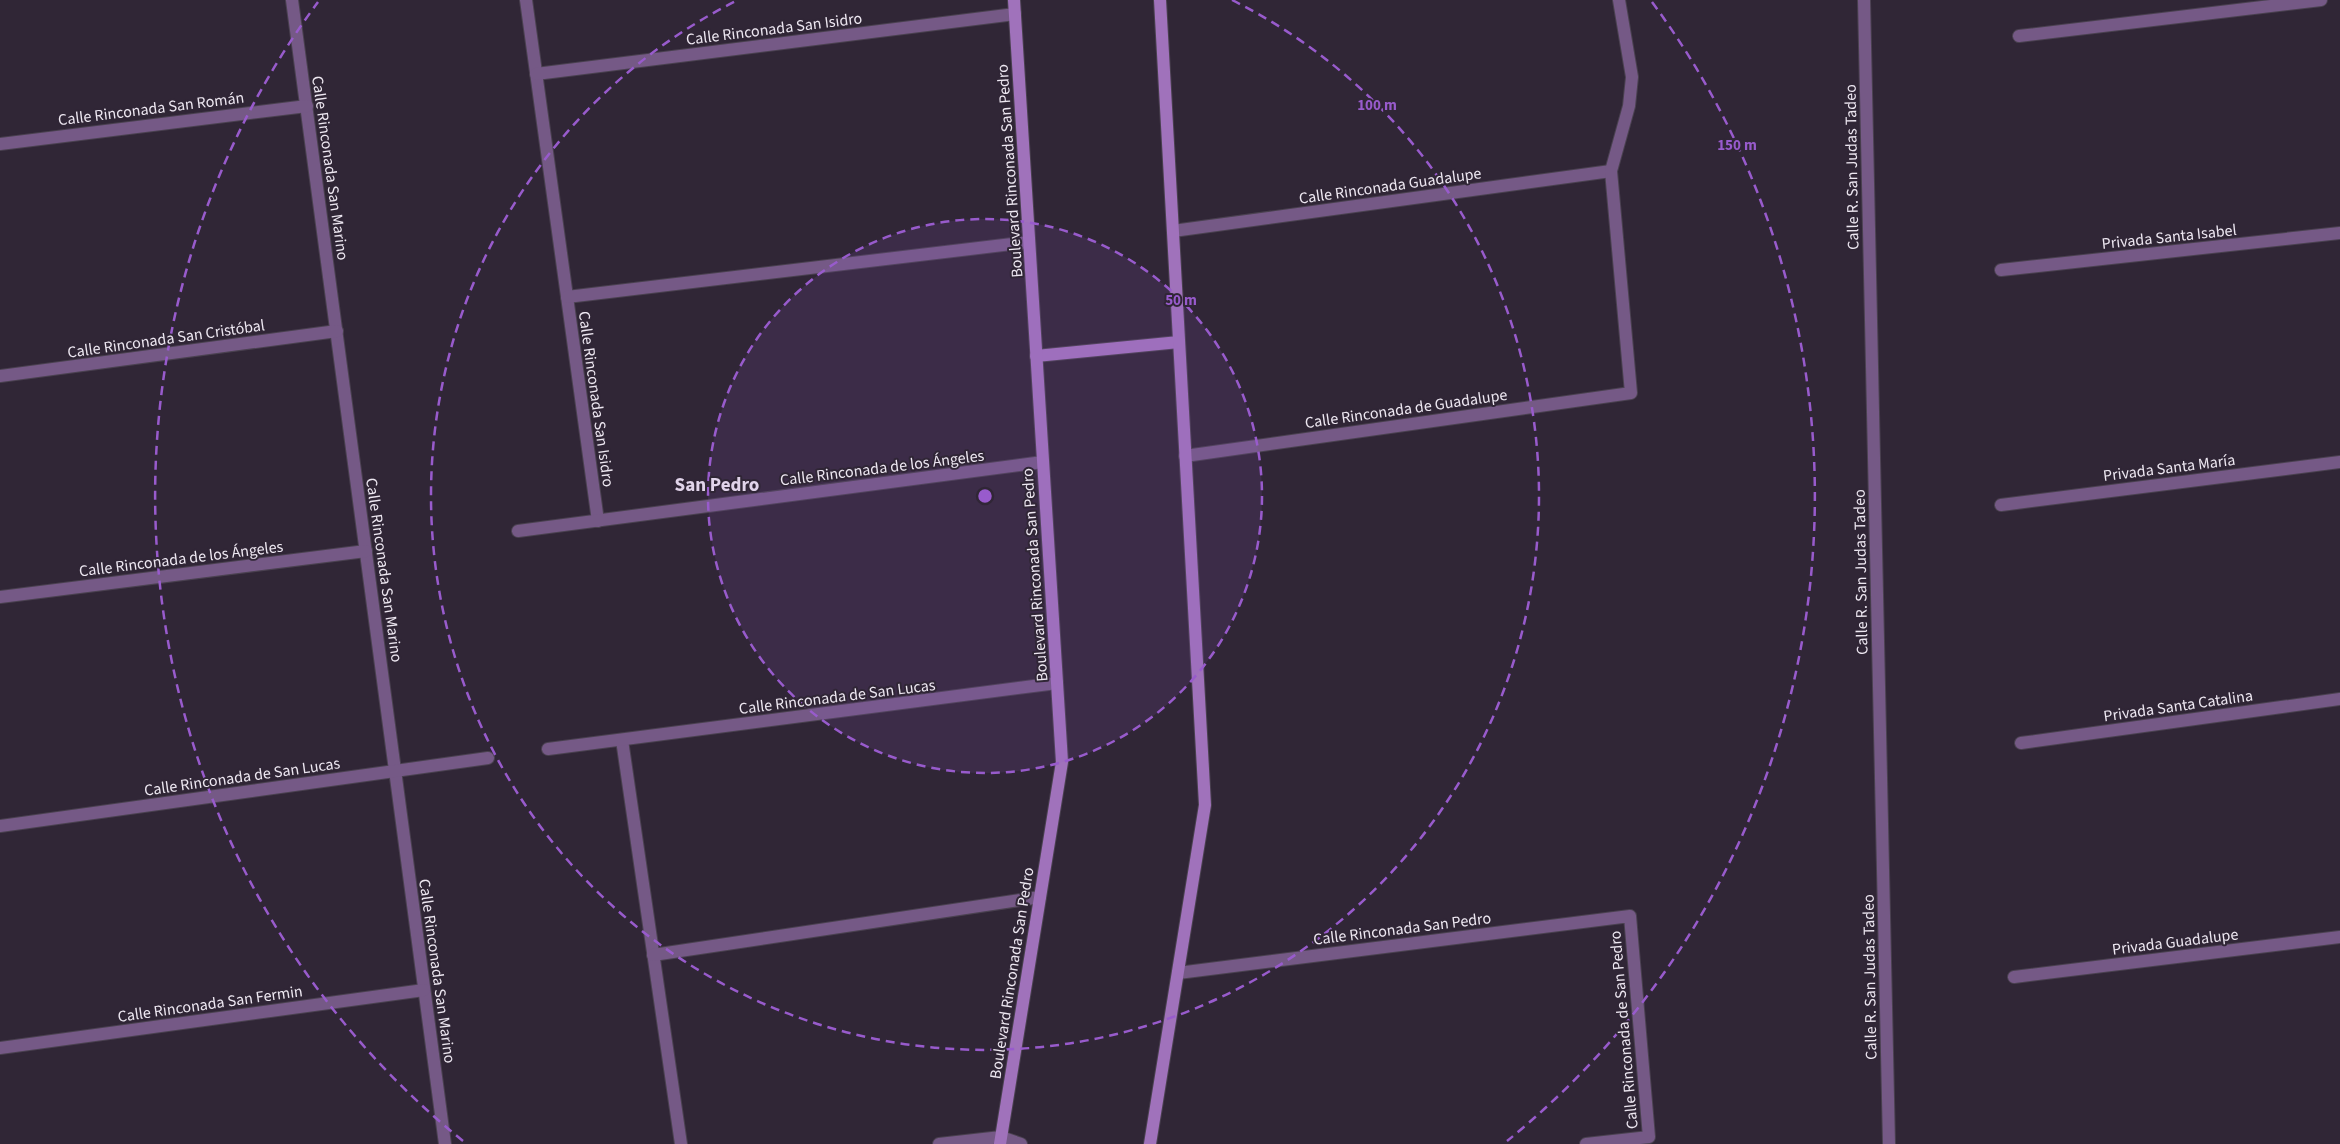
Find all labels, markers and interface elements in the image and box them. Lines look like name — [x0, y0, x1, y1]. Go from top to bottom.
street label: Calle Rinconada San Isidro — [685, 7, 863, 51]
street label: Boulevard Rinconada San Pedro — [992, 63, 1028, 278]
street label: Calle Rinconada San Marino — [306, 74, 354, 262]
street label: Calle R. San Judas Tadeo — [1840, 84, 1864, 250]
street label: Calle Rinconada San Román — [57, 87, 245, 131]
text: 100 m — [1357, 95, 1397, 116]
text: 150 m — [1717, 135, 1757, 156]
street label: Calle Rinconada Guadalupe — [1297, 162, 1483, 210]
street label: Privada Santa Isabel — [2101, 219, 2238, 255]
text: 50 m — [1165, 290, 1197, 311]
street label: Calle Rinconada San Isidro — [573, 310, 619, 488]
street label: Calle Rinconada San Cristóbal — [66, 314, 266, 364]
street label: Calle Rinconada de Guadalupe — [1304, 384, 1509, 434]
street label: Calle Rinconada de los Ángeles — [779, 445, 986, 491]
street label: Privada Santa María — [2102, 449, 2236, 487]
street label: Boulevard Rinconada San Pedro — [1017, 467, 1053, 682]
district label: San Pedro — [675, 472, 759, 499]
street label: Calle Rinconada San Marino — [360, 476, 408, 664]
centre of rings — [976, 487, 994, 505]
street label: Calle R. San Judas Tadeo — [1849, 489, 1873, 655]
street label: Calle Rinconada de los Ángeles — [78, 536, 285, 582]
street label: Calle Rinconada de San Lucas — [738, 674, 937, 720]
street label: Privada Santa Catalina — [2102, 685, 2254, 727]
street label: Calle Rinconada de San Lucas — [143, 752, 342, 802]
street label: Boulevard Rinconada San Pedro — [984, 866, 1040, 1081]
street label: Calle Rinconada San Marino — [413, 877, 461, 1065]
street label: Calle R. San Judas Tadeo — [1858, 894, 1882, 1060]
street label: Calle Rinconada San Pedro — [1312, 907, 1492, 951]
street label: Privada Guadalupe — [2111, 923, 2240, 961]
street label: Calle Rinconada de San Pedro — [1604, 930, 1644, 1130]
street label: Calle Rinconada San Fermin — [116, 980, 304, 1028]

